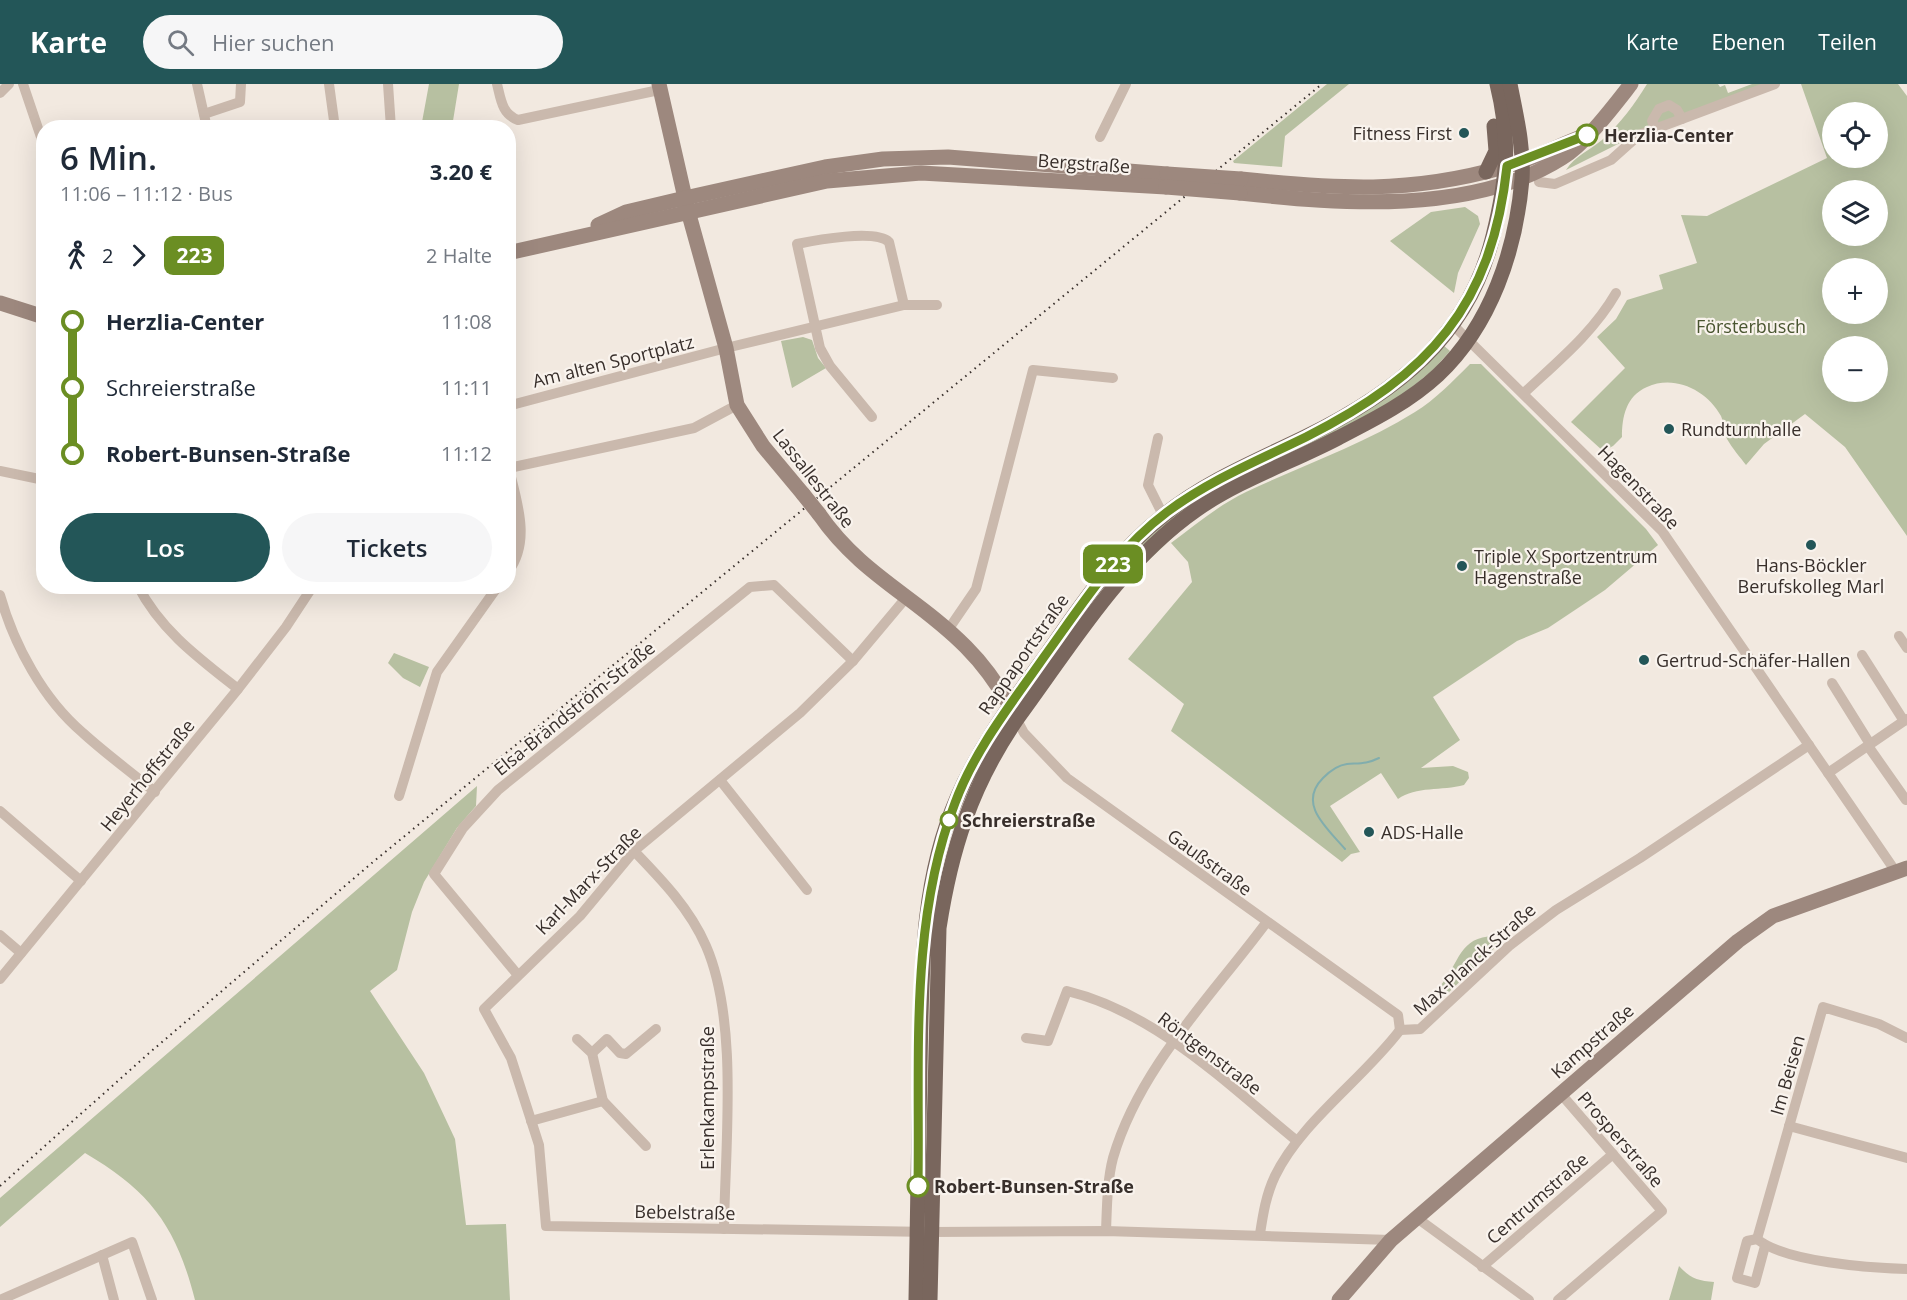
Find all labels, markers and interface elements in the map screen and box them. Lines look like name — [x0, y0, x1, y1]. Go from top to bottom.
search box — [143, 15, 563, 69]
text: Karte — [30, 23, 107, 61]
icon: search — [164, 26, 197, 59]
text: Hier suchen — [212, 27, 335, 57]
text: Karte — [1626, 28, 1679, 56]
text: Ebenen — [1712, 28, 1785, 56]
text: Teilen — [1818, 28, 1877, 56]
map controls — [1822, 102, 1888, 402]
button: locate — [1822, 102, 1888, 168]
place label: Fitness First — [1353, 121, 1452, 145]
place label: Herzlia-Center — [1604, 123, 1734, 147]
marker: Herzlia-Center — [1576, 124, 1598, 146]
marker: Fitness First — [1457, 126, 1471, 140]
text: 6 Min. — [60, 135, 157, 180]
street label: Bergstraße — [1037, 148, 1131, 178]
text: 3.20 € — [430, 156, 492, 186]
text: 11:06 – 11:12 · Bus — [60, 180, 233, 207]
button: layers — [1822, 180, 1888, 246]
icon: walk — [60, 239, 93, 272]
icon: forward — [122, 239, 155, 272]
text: 223 — [176, 241, 212, 269]
text: 2 — [102, 242, 113, 269]
text: 2 Halte — [426, 242, 492, 269]
button: + — [1822, 258, 1888, 324]
text: Herzlia-Center — [106, 306, 264, 336]
text: 11:08 — [441, 308, 492, 335]
park label: Försterbusch — [1696, 314, 1806, 338]
street label: Am alten Sportplatz — [530, 329, 696, 393]
button: − — [1822, 336, 1888, 402]
text: Schreierstraße — [106, 372, 256, 402]
text: 11:11 — [441, 374, 492, 401]
place label: Rundturnhalle — [1681, 417, 1801, 441]
marker: Rundturnhalle — [1662, 422, 1676, 436]
street label: Lassallestraße — [768, 424, 860, 532]
text: Robert-Bunsen-Straße — [106, 438, 350, 468]
text: 11:12 — [441, 440, 492, 467]
street label: Hagenstraße — [1593, 440, 1685, 534]
button: Los — [60, 513, 270, 582]
button: Tickets — [282, 513, 492, 582]
marker: Hans-Böckler Berufskolleg Marl — [1804, 538, 1818, 552]
line badge: 223 — [1078, 544, 1148, 584]
place label: Triple X Sportzentrum Hagenstraße — [1474, 544, 1658, 589]
text: 223 — [1095, 550, 1131, 578]
place label: Hans-Böckler Berufskolleg Marl — [1738, 553, 1884, 598]
marker: Triple X Sportzentrum Hagenstraße — [1455, 559, 1469, 573]
street label: Rappaportstraße — [972, 589, 1074, 719]
street label: Elsa-Brändström-Straße — [489, 636, 659, 780]
place label: Gertrud-Schäfer-Hallen — [1656, 648, 1851, 672]
marker: Gertrud-Schäfer-Hallen — [1637, 653, 1651, 667]
street label: Heyerhoffstraße — [94, 714, 200, 836]
place label: Schreierstraße — [962, 808, 1095, 832]
marker: Schreierstraße — [940, 811, 958, 829]
street label: Karl-Marx-Straße — [530, 820, 646, 940]
place label: ADS-Halle — [1381, 820, 1464, 844]
street label: Gaußstraße — [1163, 823, 1257, 901]
marker: ADS-Halle — [1362, 825, 1376, 839]
street label: Max-Planck-Straße — [1408, 898, 1540, 1020]
street label: Kampstraße — [1545, 998, 1639, 1084]
street label: Röntgenstraße — [1153, 1006, 1267, 1100]
street label: Erlenkampstraße — [695, 1026, 719, 1170]
street label: Im Beisen — [1764, 1032, 1810, 1118]
street label: Prosperstraße — [1573, 1086, 1669, 1192]
street label: Centrumstraße — [1481, 1147, 1593, 1249]
place label: Robert-Bunsen-Straße — [934, 1174, 1134, 1198]
marker: Robert-Bunsen-Straße — [907, 1175, 929, 1197]
street label: Bebelstraße — [634, 1199, 736, 1225]

